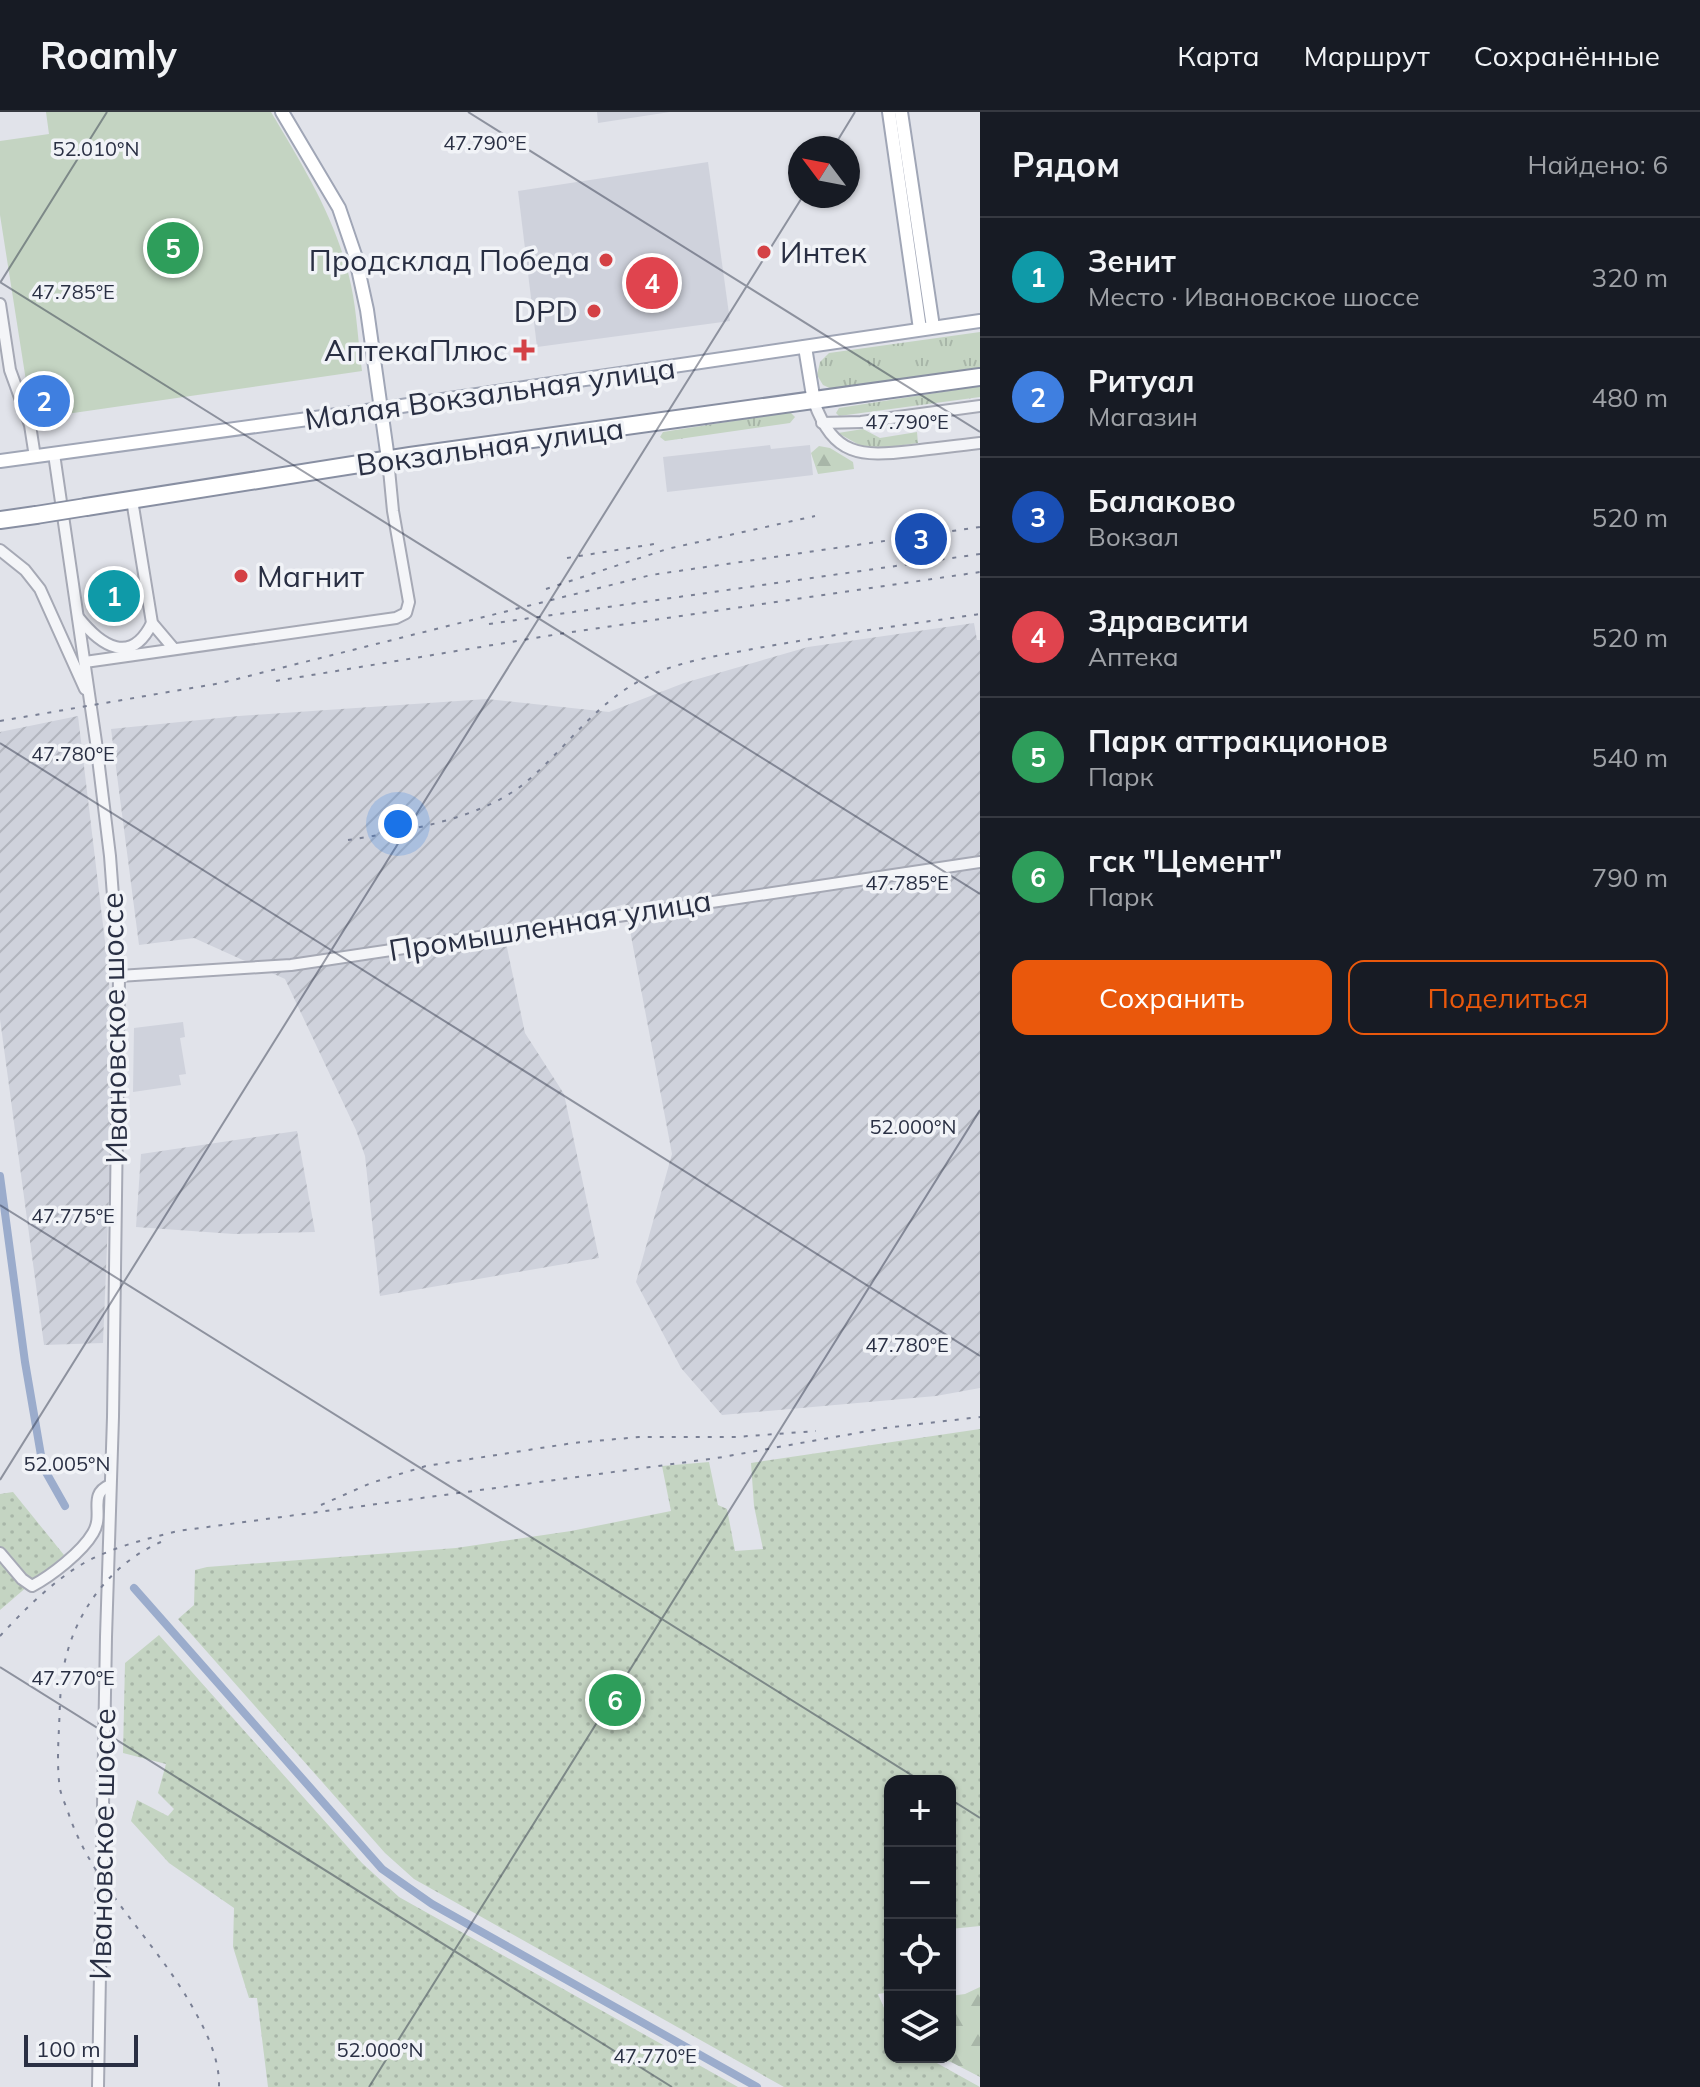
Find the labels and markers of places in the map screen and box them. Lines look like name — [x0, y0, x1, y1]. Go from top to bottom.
pin: 5 — [147, 218, 199, 278]
place label: Интек — [780, 233, 868, 271]
place label: Продсклад Победа — [309, 241, 590, 279]
marker: Интек — [755, 243, 773, 261]
marker: Продсклад Победа — [597, 251, 615, 269]
pin: 4 — [626, 253, 678, 313]
place label: DPD — [514, 292, 578, 330]
marker: DPD — [585, 302, 603, 320]
place label: АптекаПлюс — [324, 331, 508, 369]
marker: АптекаПлюс — [515, 341, 533, 359]
pin: 2 — [18, 371, 70, 431]
pin: 3 — [895, 509, 947, 569]
place label: Магнит — [257, 557, 364, 595]
pin: 1 — [88, 566, 140, 626]
marker: Магнит — [232, 567, 250, 585]
pin: 6 — [589, 1670, 641, 1730]

